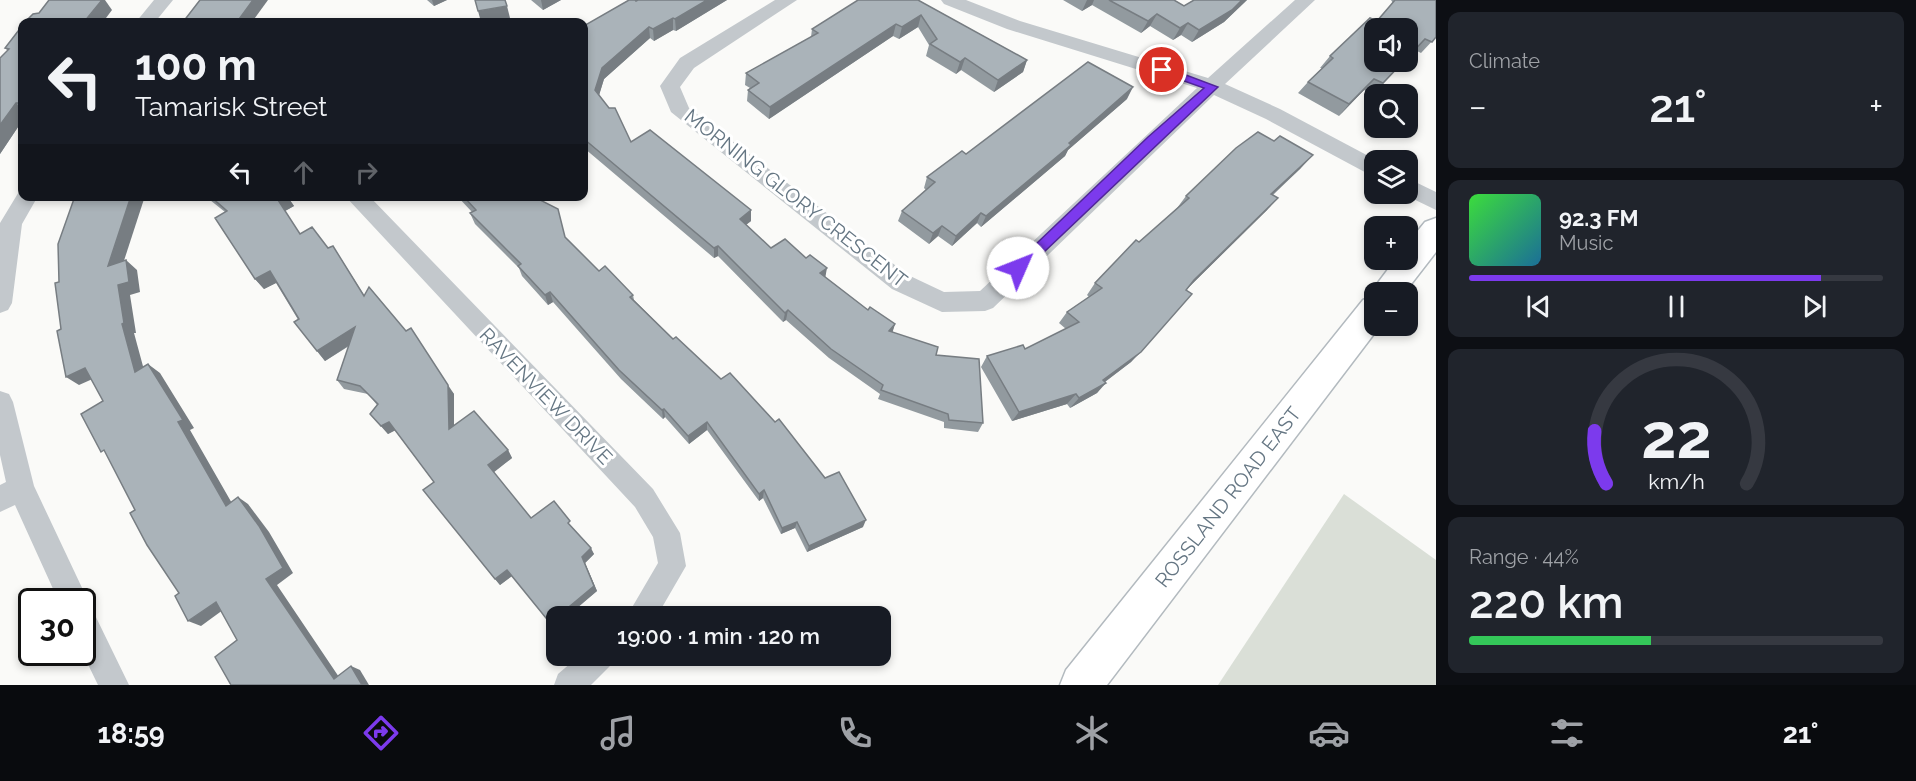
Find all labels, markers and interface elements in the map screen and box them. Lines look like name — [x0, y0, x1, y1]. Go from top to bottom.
map controls — [1364, 18, 1418, 336]
button: sound — [1364, 18, 1418, 72]
text: 100 m — [135, 41, 257, 90]
icon: left — [36, 42, 114, 120]
pin — [1136, 44, 1187, 95]
text: Climate — [1469, 49, 1540, 73]
icon: arrive — [1145, 53, 1178, 86]
text: 21° — [1649, 80, 1707, 133]
button: search — [1364, 84, 1418, 138]
text: − — [1469, 87, 1487, 126]
text: + — [1869, 87, 1883, 126]
text: Tamarisk Street — [135, 91, 327, 122]
street label: MORNING GLORY CRESCENT — [680, 104, 912, 292]
button: layers — [1364, 150, 1418, 204]
icon: left — [224, 156, 257, 189]
icon: ahead — [287, 156, 320, 189]
icon: right — [350, 156, 383, 189]
text: 92.3 FM — [1559, 205, 1639, 231]
button: + — [1364, 216, 1418, 270]
text: Music — [1559, 231, 1613, 255]
position arrow — [986, 236, 1050, 300]
button: − — [1364, 282, 1418, 336]
icon: previous — [1522, 290, 1555, 323]
icon: pause — [1660, 290, 1693, 323]
icon: next — [1798, 290, 1831, 323]
street label: RAVENVIEW DRIVE — [475, 323, 617, 469]
text: 22 — [1641, 399, 1711, 473]
street label: ROSSLAND ROAD EAST — [1150, 402, 1306, 592]
text: km/h — [1648, 469, 1704, 494]
text: Range · 44% — [1469, 545, 1579, 569]
text: 220 km — [1469, 576, 1624, 629]
speed limit sign: 30 — [18, 588, 96, 666]
text: 19:00 · 1 min · 120 m — [617, 623, 820, 649]
icon: directions — [360, 712, 402, 754]
icon: music — [597, 712, 639, 754]
icon: phone — [834, 712, 876, 754]
icon: climate — [1071, 712, 1113, 754]
icon: car — [1308, 712, 1350, 754]
icon: filters — [1546, 712, 1588, 754]
text: 18:59 — [98, 718, 165, 749]
text: 21° — [1783, 718, 1818, 749]

